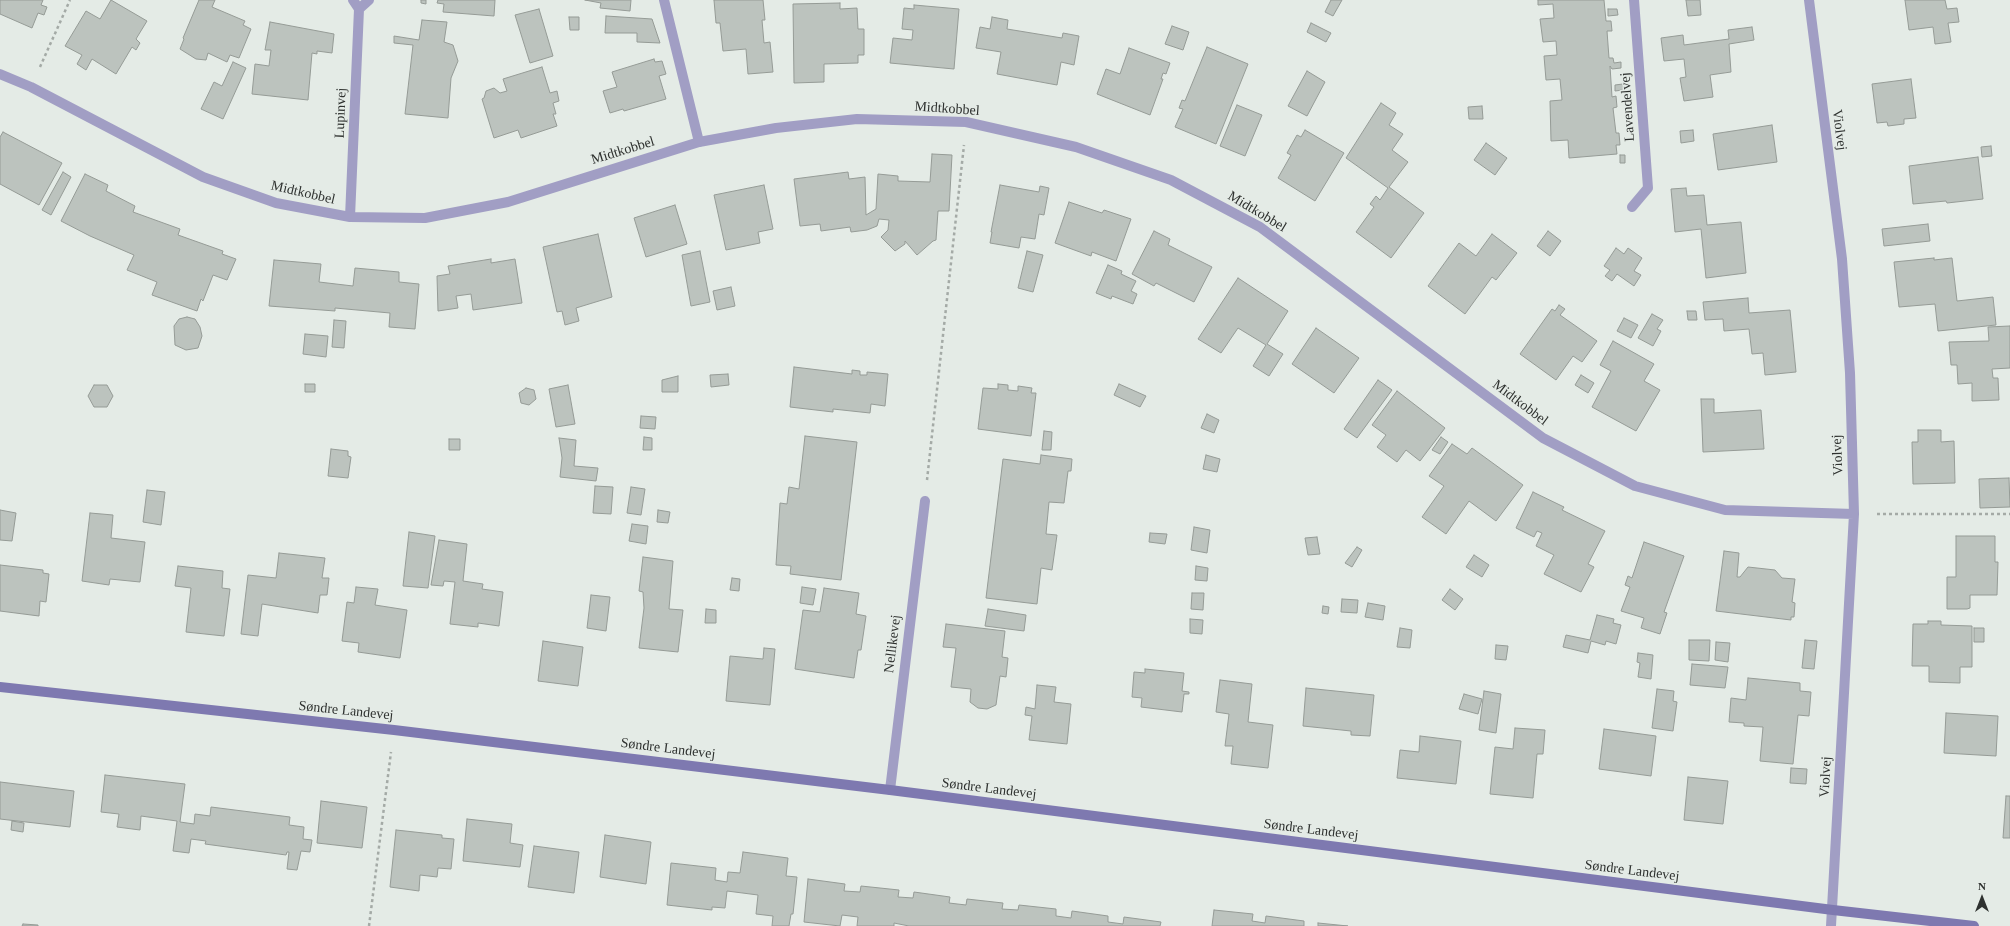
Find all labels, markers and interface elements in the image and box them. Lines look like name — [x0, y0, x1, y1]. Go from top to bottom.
street label: Lavendelvej — [1617, 72, 1639, 142]
street label: Lupinvej — [332, 87, 350, 139]
street label: Midtkobbel — [914, 98, 980, 120]
street label: Violvej — [1828, 109, 1850, 151]
street label: Midtkobbel — [589, 133, 657, 169]
street label: Midtkobbel — [269, 177, 337, 209]
street label: Midtkobbel — [1225, 188, 1289, 236]
street label: Midtkobbel — [1489, 377, 1551, 429]
street label: Violvej — [1829, 434, 1847, 476]
street label: Nellikevej — [881, 614, 905, 674]
street label: Søndre Landevej — [298, 698, 394, 724]
street label: Søndre Landevej — [620, 735, 716, 763]
street label: Violvej — [1817, 756, 1835, 798]
street label: Søndre Landevej — [941, 775, 1037, 803]
street label: Søndre Landevej — [1263, 816, 1359, 844]
street label: Søndre Landevej — [1584, 857, 1680, 885]
north arrow — [1962, 878, 2002, 918]
text: N — [1978, 880, 1986, 892]

